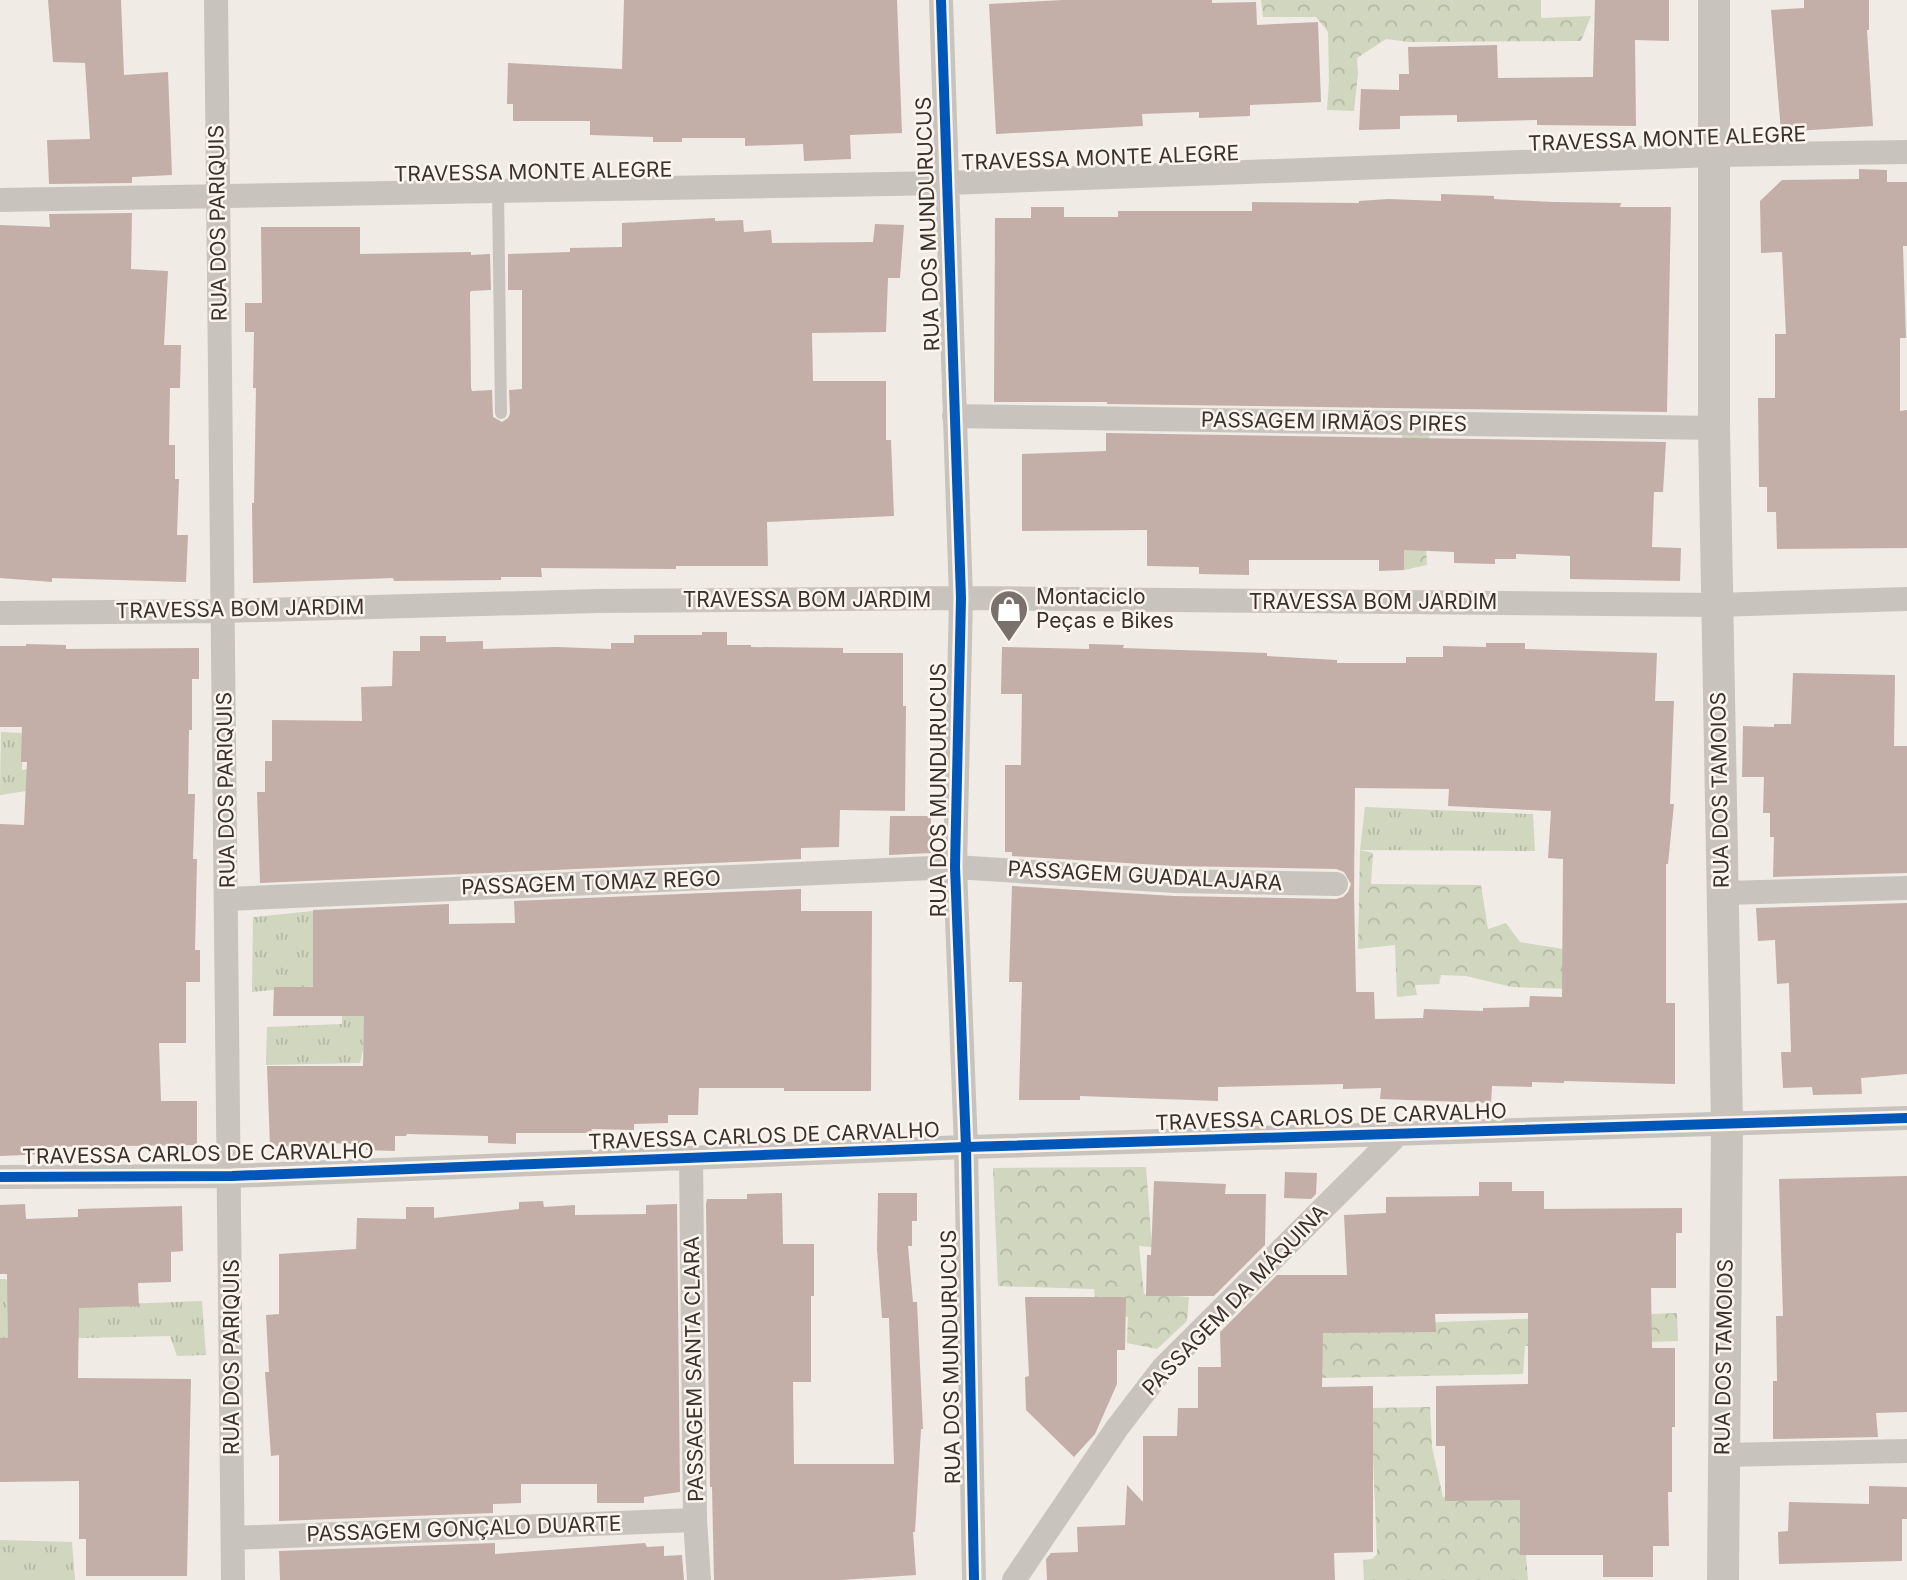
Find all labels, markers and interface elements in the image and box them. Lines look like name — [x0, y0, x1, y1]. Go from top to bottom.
street label: RUA DOS MUNDURUCUS — [911, 96, 944, 352]
street label: TRAVESSA MONTE ALEGRE — [1527, 121, 1806, 156]
street label: RUA DOS PARIQUIS — [203, 125, 232, 321]
street label: TRAVESSA MONTE ALEGRE — [960, 140, 1239, 175]
street label: TRAVESSA MONTE ALEGRE — [394, 157, 672, 186]
street label: PASSAGEM IRMÃOS PIRES — [1201, 406, 1467, 436]
place label: Montaciclo Peças e Bikes — [1036, 584, 1174, 633]
street label: TRAVESSA BOM JARDIM — [683, 587, 931, 612]
shop icon: Montaciclo Peças e Bikes — [988, 588, 1030, 643]
street label: TRAVESSA BOM JARDIM — [1249, 589, 1497, 614]
street label: TRAVESSA BOM JARDIM — [115, 594, 364, 623]
street label: RUA DOS MUNDURUCUS — [926, 663, 951, 917]
street label: RUA DOS PARIQUIS — [211, 692, 240, 888]
street label: RUA DOS TAMOIOS — [1705, 692, 1734, 888]
street label: PASSAGEM GUADALAJARA — [1007, 856, 1283, 895]
street label: PASSAGEM TOMAZ REGO — [461, 865, 721, 900]
street label: TRAVESSA CARLOS DE CARVALHO — [1155, 1098, 1507, 1135]
street label: TRAVESSA CARLOS DE CARVALHO — [588, 1117, 940, 1154]
street label: TRAVESSA CARLOS DE CARVALHO — [22, 1138, 374, 1169]
street label: PASSAGEM DA MÁQUINA — [1136, 1198, 1332, 1400]
street label: RUA DOS MUNDURUCUS — [936, 1230, 965, 1484]
street label: PASSAGEM SANTA CLARA — [679, 1236, 708, 1502]
street label: RUA DOS PARIQUIS — [219, 1259, 244, 1455]
street label: RUA DOS TAMOIOS — [1709, 1259, 1738, 1455]
street label: PASSAGEM GONÇALO DUARTE — [306, 1511, 622, 1546]

